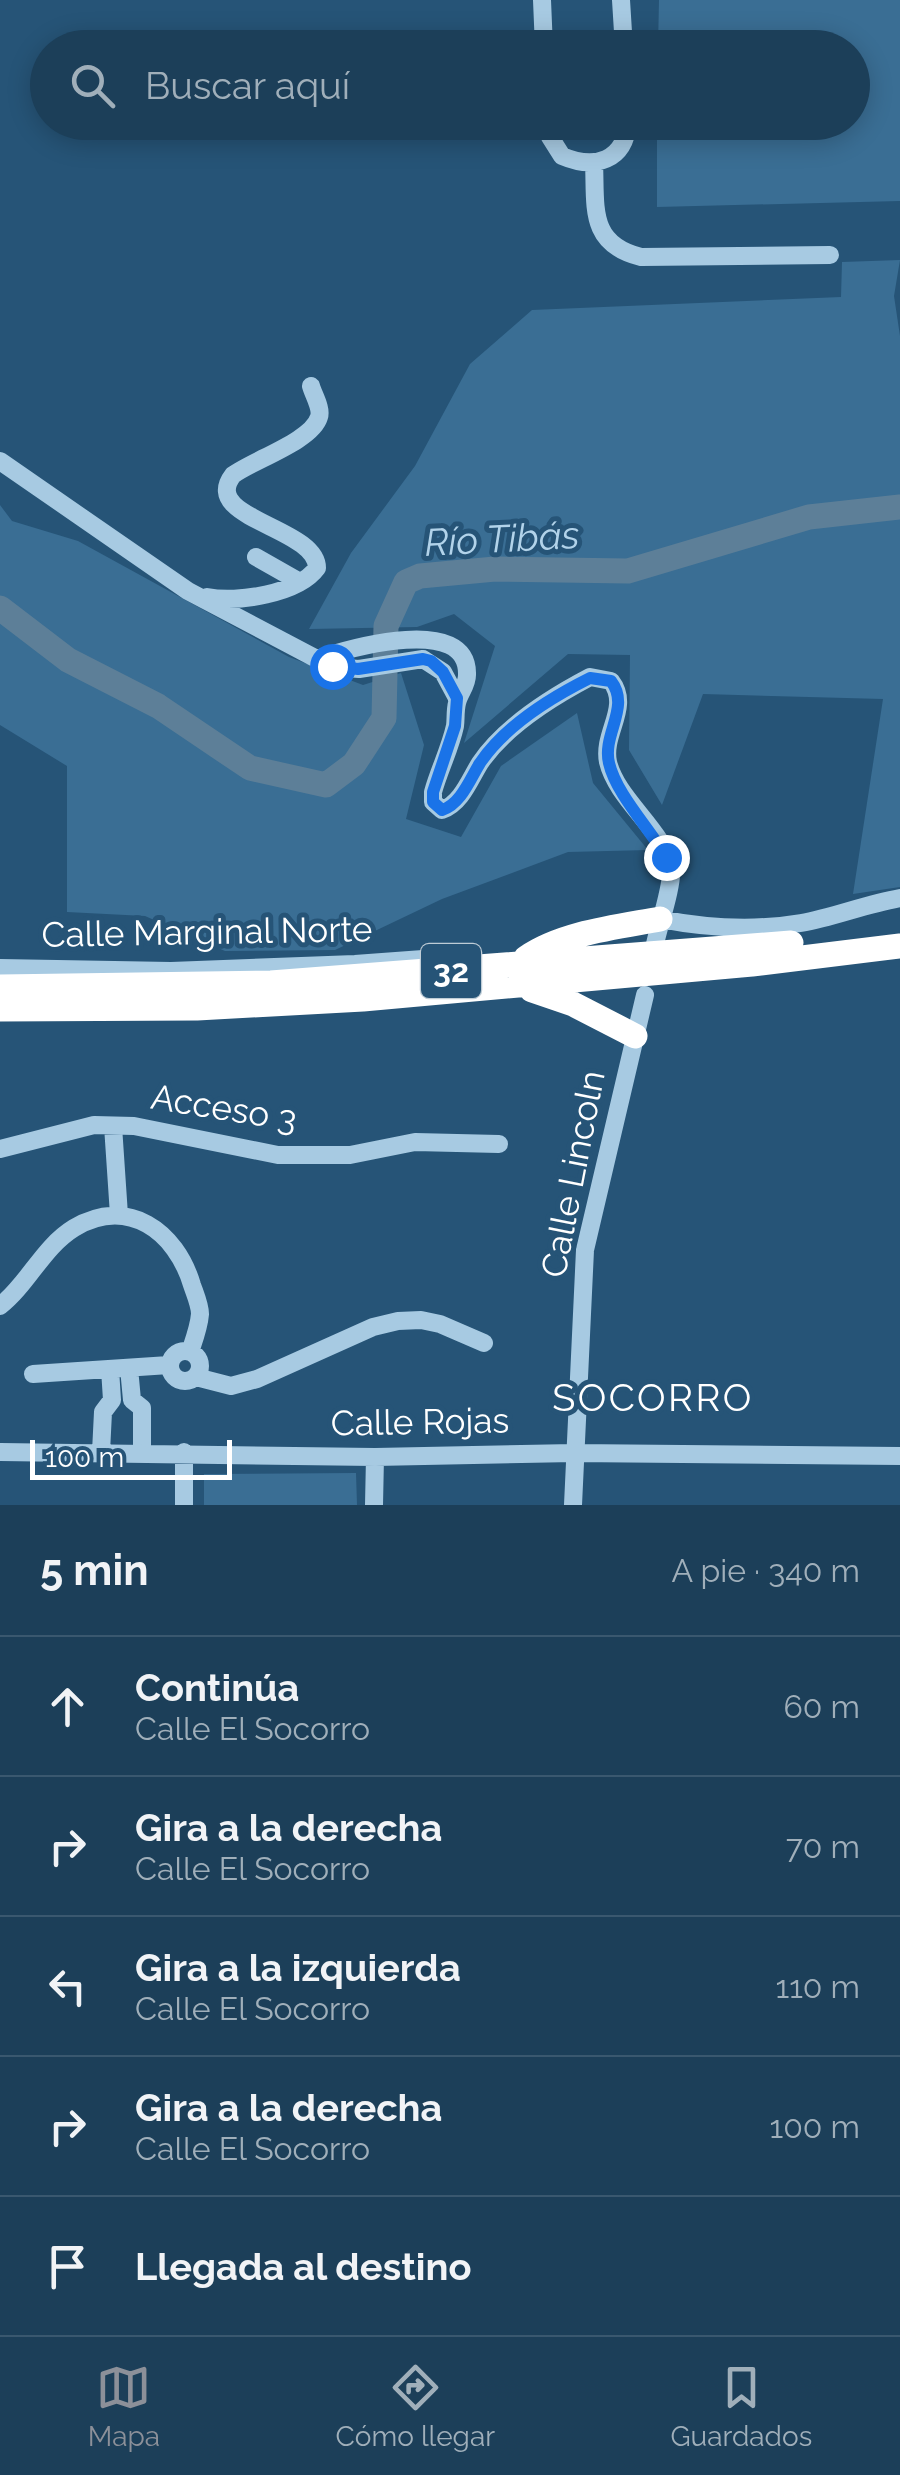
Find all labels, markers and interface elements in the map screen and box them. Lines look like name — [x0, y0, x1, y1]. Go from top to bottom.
search box — [30, 30, 870, 140]
icon: search — [65, 58, 120, 113]
text: Buscar aquí — [145, 63, 350, 108]
water label: Río Tibás — [423, 512, 581, 565]
route start — [310, 644, 356, 690]
route end — [644, 835, 690, 881]
street label: Calle Marginal Norte — [41, 908, 373, 955]
road number: 32 — [421, 944, 481, 998]
street label: Calle Lincoln — [532, 1067, 613, 1281]
street label: Acceso 3 — [148, 1076, 300, 1139]
district label: SOCORRO — [552, 1375, 754, 1420]
street label: Calle Rojas — [330, 1399, 510, 1444]
scale bar — [30, 1435, 232, 1480]
text: 100 m — [45, 1441, 124, 1474]
text: 5 min — [40, 1546, 149, 1595]
text: A pie · 340 m — [672, 1552, 860, 1589]
text: Continúa — [135, 1665, 299, 1710]
icon: ahead — [40, 1679, 95, 1734]
text: 60 m — [784, 1688, 860, 1725]
text: Calle El Socorro — [135, 1710, 370, 1747]
text: Gira a la derecha — [135, 1805, 442, 1850]
icon: right — [40, 1819, 95, 1874]
text: 70 m — [786, 1828, 860, 1865]
text: Calle El Socorro — [135, 1850, 370, 1887]
text: Gira a la izquierda — [135, 1945, 461, 1990]
icon: left — [40, 1959, 95, 2014]
text: 110 m — [775, 1968, 860, 2005]
text: Calle El Socorro — [135, 1990, 370, 2027]
text: Gira a la derecha — [135, 2085, 442, 2130]
icon: right — [40, 2099, 95, 2154]
text: 100 m — [770, 2108, 860, 2145]
text: Calle El Socorro — [135, 2130, 370, 2167]
icon: arrive — [40, 2239, 95, 2294]
text: Llegada al destino — [135, 2244, 472, 2289]
tab: Mapa — [88, 2360, 160, 2453]
tab: Cómo llegar — [336, 2360, 495, 2453]
tab: Guardados — [671, 2360, 812, 2453]

